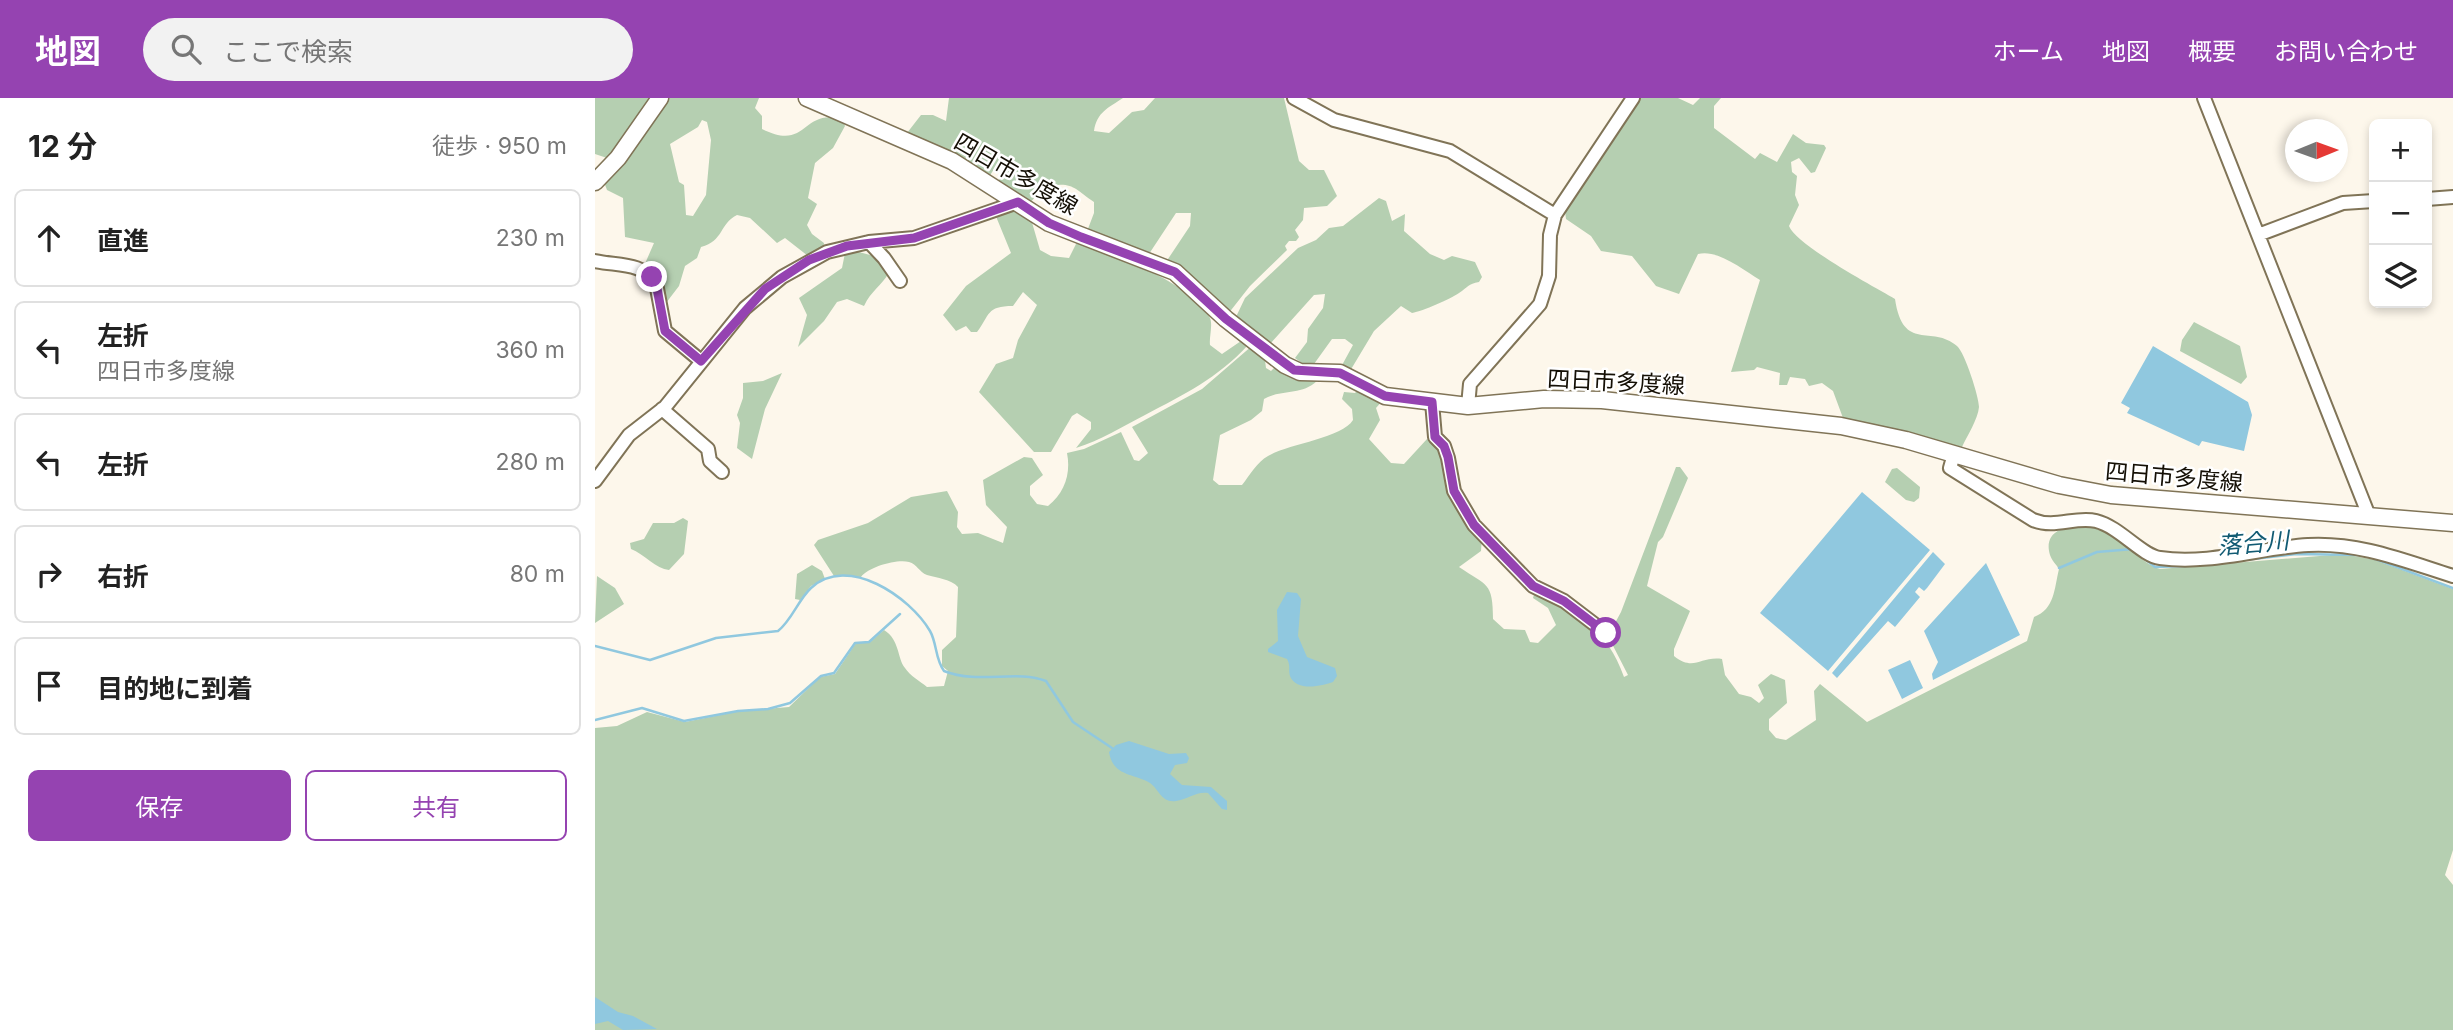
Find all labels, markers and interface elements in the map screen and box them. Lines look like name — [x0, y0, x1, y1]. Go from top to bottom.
search box — [143, 18, 633, 81]
icon: search — [167, 30, 205, 68]
text: 地図 — [35, 31, 101, 71]
text: ここで検索 — [223, 36, 353, 67]
text: ホーム — [1993, 37, 2064, 66]
text: 地図 — [2102, 37, 2150, 66]
text: 概要 — [2188, 37, 2236, 66]
text: お問い合わせ — [2274, 37, 2418, 66]
north arrow — [2285, 119, 2348, 182]
map controls — [2369, 119, 2432, 308]
button: + — [2369, 119, 2432, 182]
street label: 四日市多度線 — [949, 127, 1083, 221]
text: 12 分 — [28, 128, 97, 164]
text: 徒歩 · 950 m — [432, 132, 567, 160]
button: − — [2369, 182, 2432, 245]
icon: ahead — [30, 219, 68, 257]
text: 230 m — [496, 224, 565, 252]
text: 直進 — [97, 225, 149, 256]
button: layers — [2369, 245, 2432, 308]
route end — [636, 261, 667, 292]
text: 左折 — [97, 320, 149, 351]
icon: left — [30, 331, 68, 369]
text: 360 m — [495, 336, 565, 364]
text: 四日市多度線 — [97, 357, 235, 385]
street label: 四日市多度線 — [1546, 364, 1686, 400]
icon: left — [30, 443, 68, 481]
text: 280 m — [496, 448, 565, 476]
text: 左折 — [97, 449, 149, 480]
street label: 四日市多度線 — [2104, 457, 2244, 497]
water label: 落合川 — [2216, 525, 2293, 561]
icon: right — [30, 555, 68, 593]
text: 80 m — [510, 560, 565, 588]
text: 右折 — [97, 561, 149, 592]
route start — [1590, 617, 1621, 648]
icon: arrive — [30, 667, 68, 705]
text: 目的地に到着 — [97, 673, 253, 704]
button: 保存 — [28, 770, 291, 841]
button: 共有 — [305, 770, 567, 841]

